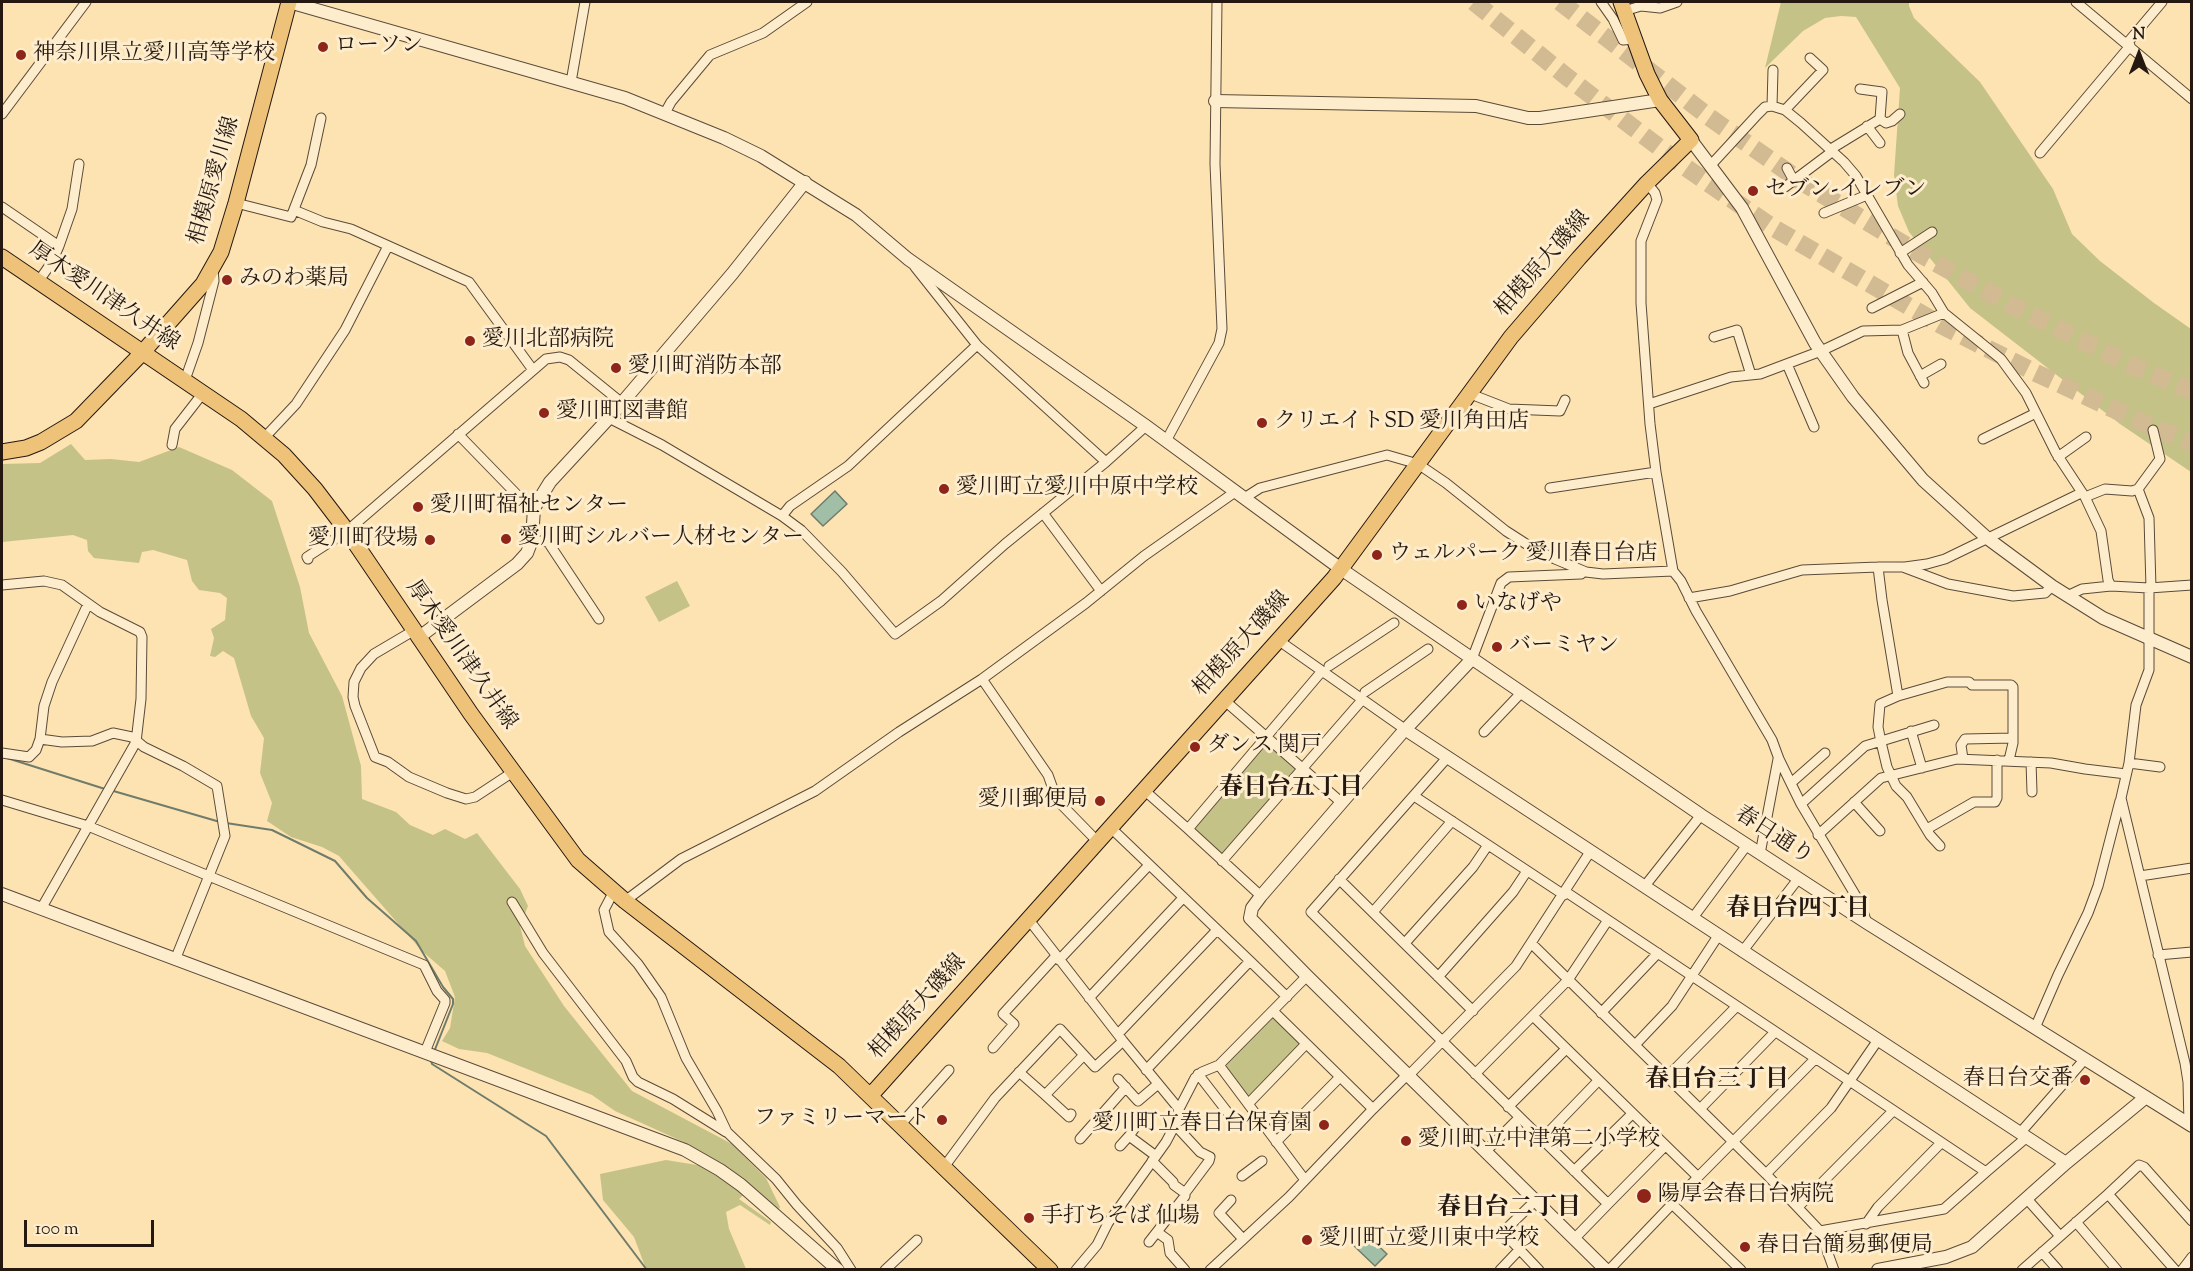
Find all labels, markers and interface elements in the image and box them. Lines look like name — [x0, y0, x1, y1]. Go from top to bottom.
north arrow — [2109, 24, 2169, 84]
text: N — [2133, 24, 2145, 47]
place label: ローソン — [335, 34, 423, 60]
marker: ローソン — [316, 40, 330, 54]
place label: 神奈川県立愛川高等学校 — [33, 42, 275, 68]
marker: 神奈川県立愛川高等学校 — [14, 48, 28, 62]
street label: 相模原愛川線 — [185, 114, 247, 248]
place label: セブン-イレブン — [1765, 178, 1926, 204]
marker: セブン-イレブン — [1746, 184, 1760, 198]
street label: 相模原大磯線 — [1491, 207, 1597, 323]
street label: 厚木愛川津久井線 — [23, 238, 183, 358]
place label: みのわ薬局 — [239, 267, 349, 293]
marker: みのわ薬局 — [220, 273, 234, 287]
place label: 愛川北部病院 — [482, 328, 614, 354]
marker: 愛川北部病院 — [463, 334, 477, 348]
place label: 愛川町消防本部 — [628, 355, 782, 381]
marker: 愛川町消防本部 — [609, 361, 623, 375]
place label: 愛川町図書館 — [556, 400, 688, 426]
marker: 愛川町図書館 — [537, 406, 551, 420]
place label: クリエイトSD 愛川角田店 — [1274, 410, 1529, 436]
marker: クリエイトSD 愛川角田店 — [1255, 416, 1269, 430]
place label: 愛川町立愛川中原中学校 — [956, 476, 1198, 502]
marker: 愛川町立愛川中原中学校 — [937, 482, 951, 496]
place label: 愛川町福祉センター — [430, 494, 628, 520]
marker: 愛川町福祉センター — [411, 500, 425, 514]
place label: 愛川町シルバー人材センター — [518, 526, 804, 552]
place label: 愛川町役場 — [308, 527, 418, 553]
marker: 愛川町シルバー人材センター — [499, 532, 513, 546]
marker: 愛川町役場 — [423, 533, 437, 547]
place label: ウェルパーク 愛川春日台店 — [1389, 542, 1658, 568]
marker: ウェルパーク 愛川春日台店 — [1370, 548, 1384, 562]
street label: 厚木愛川津久井線 — [399, 576, 521, 736]
street label: 相模原大磯線 — [1189, 587, 1297, 703]
place label: いなげや — [1474, 592, 1562, 618]
marker: いなげや — [1455, 598, 1469, 612]
place label: バーミヤン — [1509, 634, 1619, 660]
marker: バーミヤン — [1490, 640, 1504, 654]
place label: ダンス 関戸 — [1207, 734, 1322, 760]
marker: ダンス 関戸 — [1188, 740, 1202, 754]
district label: 春日台五丁目 — [1219, 776, 1363, 804]
place label: 愛川郵便局 — [978, 788, 1088, 814]
marker: 愛川郵便局 — [1093, 794, 1107, 808]
street label: 春日通り — [1729, 802, 1817, 872]
district label: 春日台四丁目 — [1726, 897, 1870, 925]
street label: 相模原大磯線 — [865, 950, 973, 1066]
place label: 春日台交番 — [1963, 1067, 2073, 1093]
district label: 春日台三丁目 — [1645, 1068, 1789, 1096]
marker: 春日台交番 — [2078, 1073, 2092, 1087]
place label: ファミリーマート — [754, 1107, 930, 1133]
place label: 愛川町立春日台保育園 — [1092, 1112, 1312, 1138]
marker: ファミリーマート — [935, 1113, 949, 1127]
marker: 愛川町立春日台保育園 — [1317, 1118, 1331, 1132]
place label: 愛川町立中津第二小学校 — [1418, 1128, 1660, 1154]
marker: 愛川町立中津第二小学校 — [1399, 1134, 1413, 1148]
place label: 陽厚会春日台病院 — [1658, 1183, 1834, 1209]
marker: 陽厚会春日台病院 — [1635, 1187, 1653, 1205]
district label: 春日台二丁目 — [1437, 1196, 1581, 1224]
place label: 手打ちそば 仙場 — [1041, 1205, 1200, 1231]
scale bar — [27, 1208, 158, 1246]
marker: 手打ちそば 仙場 — [1022, 1211, 1036, 1225]
text: 100 m — [35, 1217, 79, 1243]
place label: 愛川町立愛川東中学校 — [1319, 1227, 1539, 1253]
marker: 愛川町立愛川東中学校 — [1300, 1233, 1314, 1247]
place label: 春日台簡易郵便局 — [1757, 1234, 1933, 1260]
marker: 春日台簡易郵便局 — [1738, 1240, 1752, 1254]

